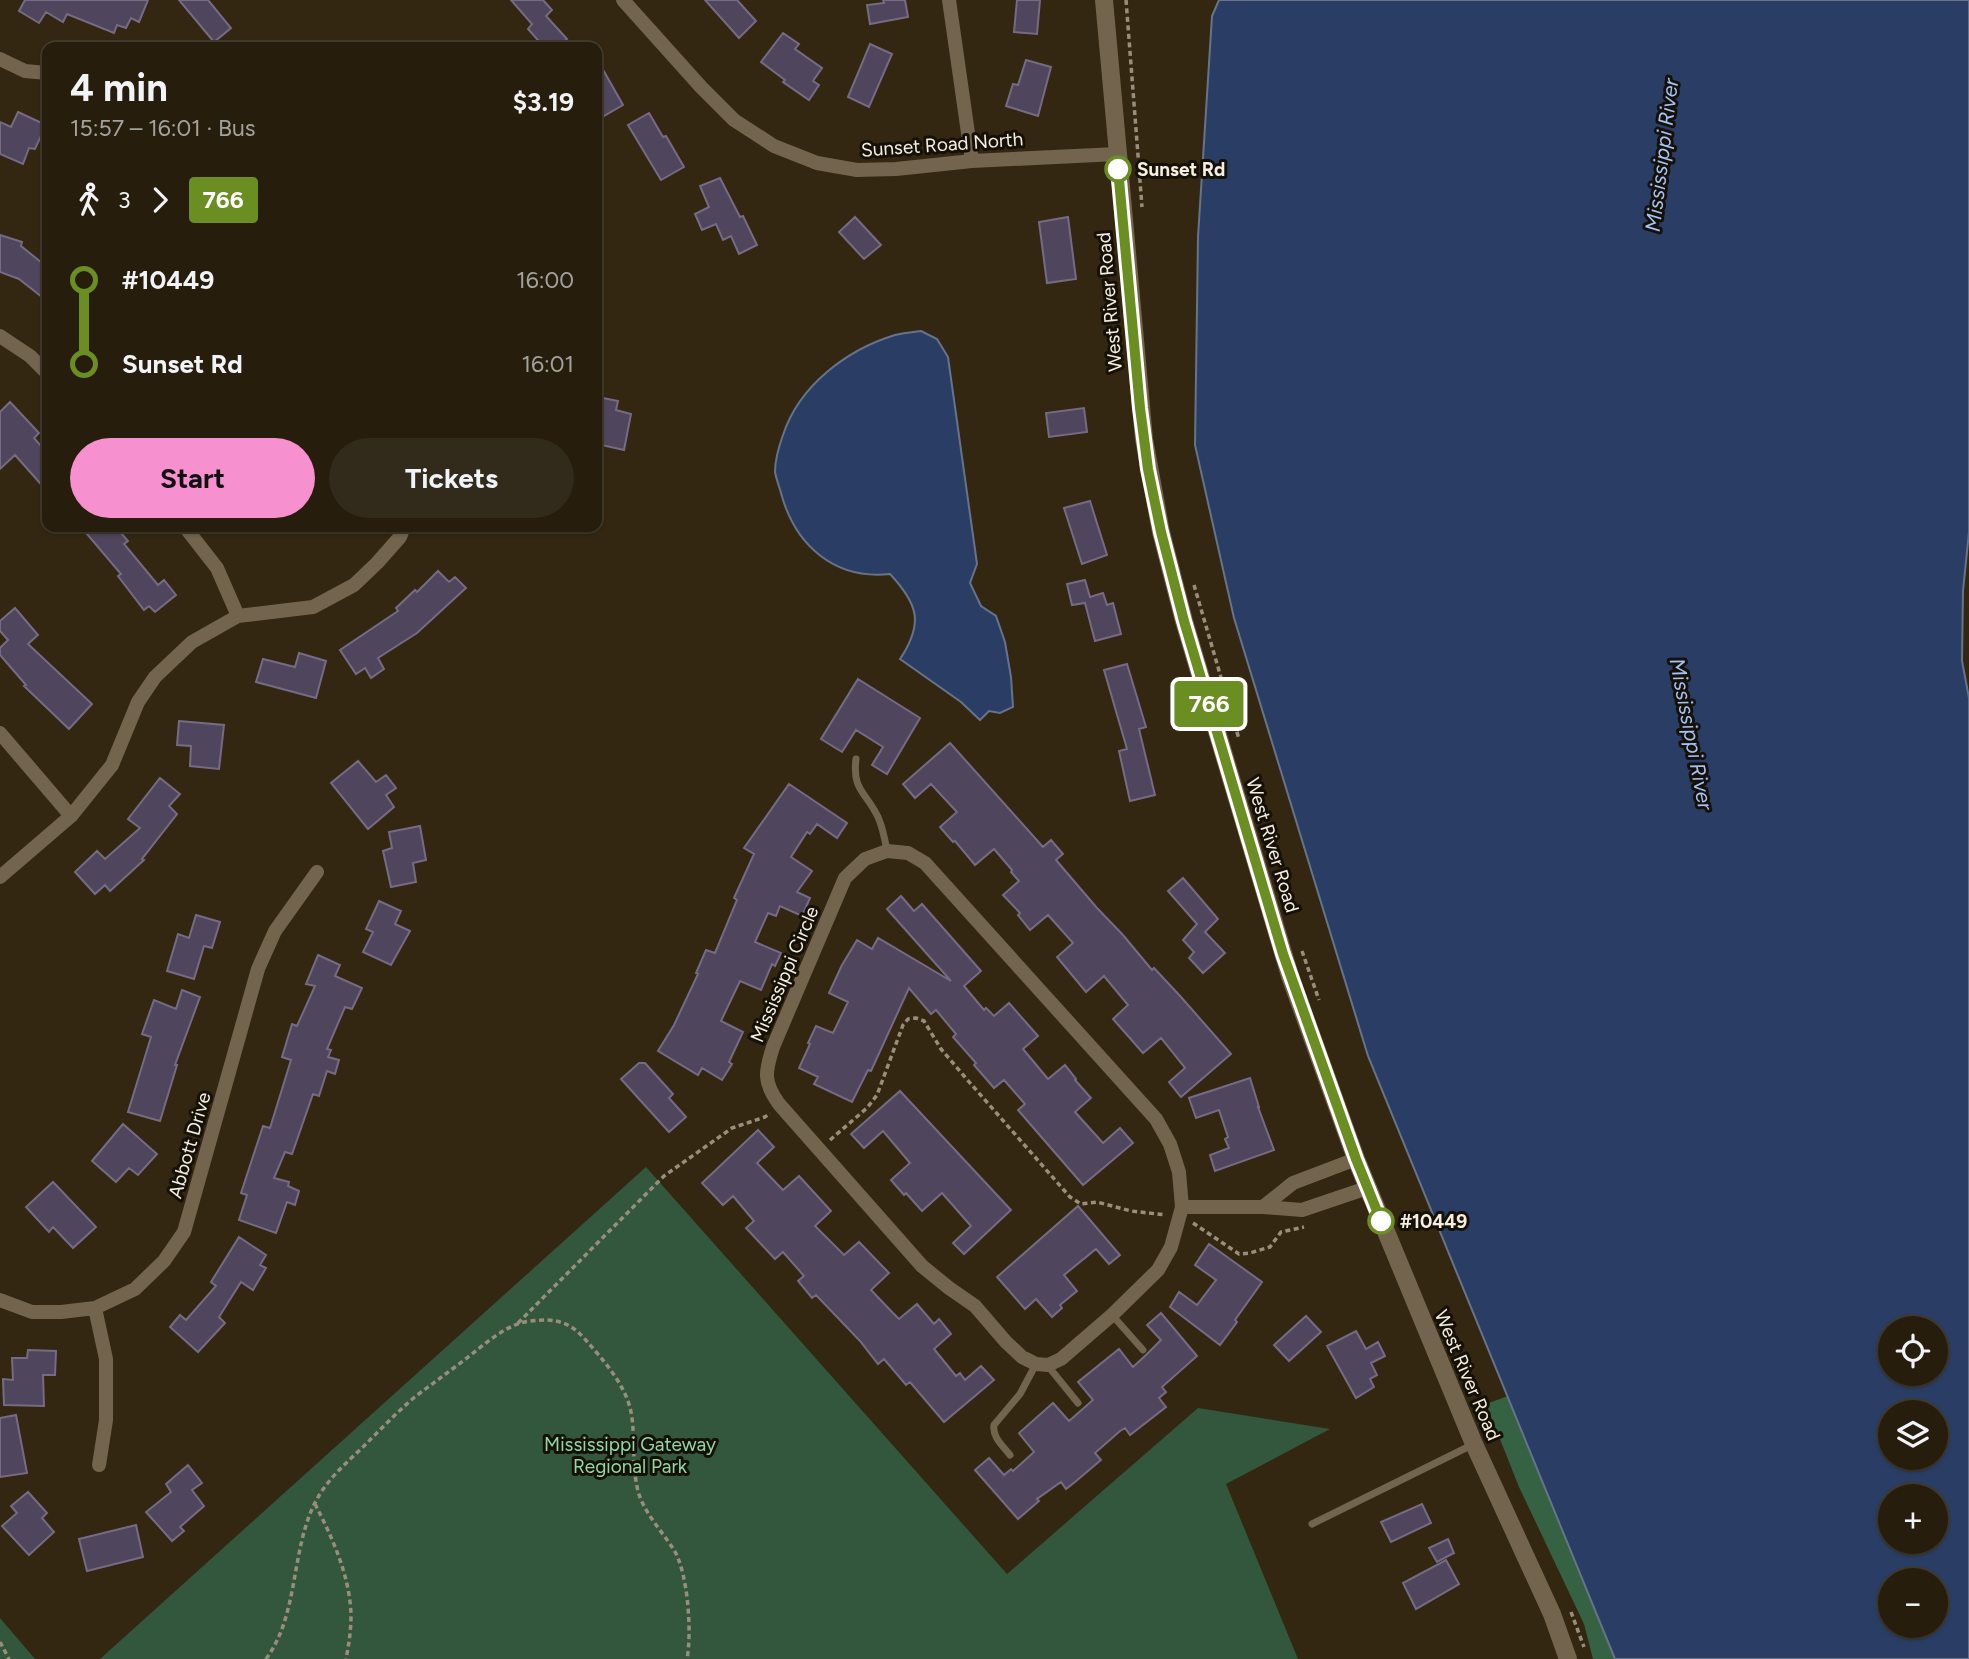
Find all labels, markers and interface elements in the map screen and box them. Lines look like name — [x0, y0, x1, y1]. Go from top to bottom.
text: 4 min — [70, 65, 168, 111]
water label: Mississippi River — [1640, 76, 1683, 233]
text: $3.19 — [513, 86, 574, 118]
text: 15:57 – 16:01 · Bus — [70, 114, 256, 142]
street label: Sunset Road North — [860, 127, 1024, 162]
marker: Sunset Rd — [1105, 156, 1131, 182]
place label: Sunset Rd — [1137, 158, 1225, 181]
icon: walk — [70, 181, 108, 219]
icon: forward — [141, 181, 179, 219]
text: 766 — [203, 185, 244, 214]
text: 3 — [118, 186, 131, 214]
street label: West River Road — [1092, 231, 1127, 373]
text: #10449 — [122, 264, 214, 296]
text: 16:00 — [516, 266, 574, 294]
text: Sunset Rd — [122, 348, 243, 380]
text: 16:01 — [521, 350, 574, 378]
button: Start — [70, 438, 315, 518]
button: Tickets — [329, 438, 574, 518]
water label: Mississippi River — [1665, 656, 1719, 813]
line badge: 766 — [1169, 681, 1249, 727]
text: 766 — [1188, 689, 1230, 718]
street label: West River Road — [1241, 775, 1304, 915]
street label: Mississippi Circle — [745, 903, 823, 1046]
street label: Abbott Drive — [163, 1090, 216, 1201]
marker: #10449 — [1368, 1208, 1394, 1234]
place label: #10449 — [1400, 1210, 1467, 1233]
street label: West River Road — [1430, 1306, 1505, 1444]
map controls — [1878, 1316, 1948, 1638]
button: locate — [1878, 1316, 1948, 1386]
button: layers — [1878, 1400, 1948, 1470]
park label: Mississippi Gateway Regional Park — [544, 1433, 716, 1478]
button: + — [1878, 1484, 1948, 1554]
button: − — [1878, 1568, 1948, 1638]

